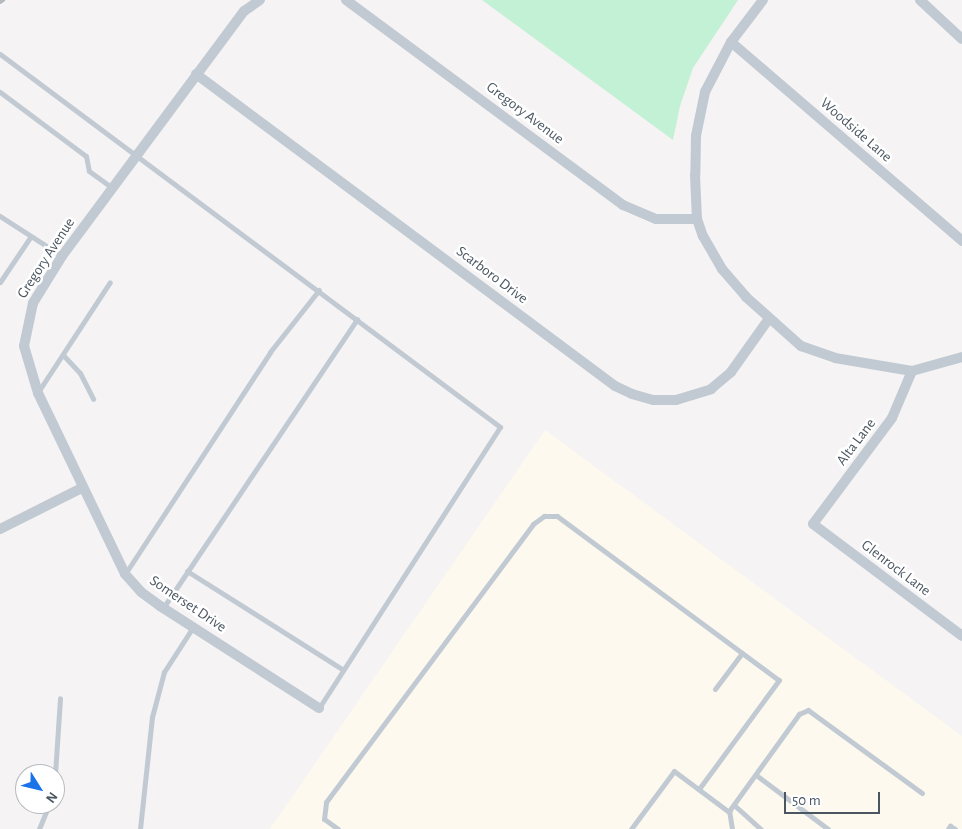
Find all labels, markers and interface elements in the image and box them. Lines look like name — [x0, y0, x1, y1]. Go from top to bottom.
street label: Gregory Avenue — [483, 78, 567, 148]
street label: Woodside Lane — [816, 94, 896, 166]
street label: Gregory Avenue — [13, 214, 79, 302]
street label: Scarboro Drive — [453, 242, 531, 308]
street label: Alta Lane — [832, 415, 880, 469]
street label: Glenrock Lane — [858, 536, 934, 600]
street label: Somerset Drive — [146, 572, 230, 636]
north arrow — [15, 764, 65, 814]
scale bar — [787, 782, 883, 814]
text: N — [43, 789, 60, 805]
text: 50 m — [792, 793, 821, 808]

